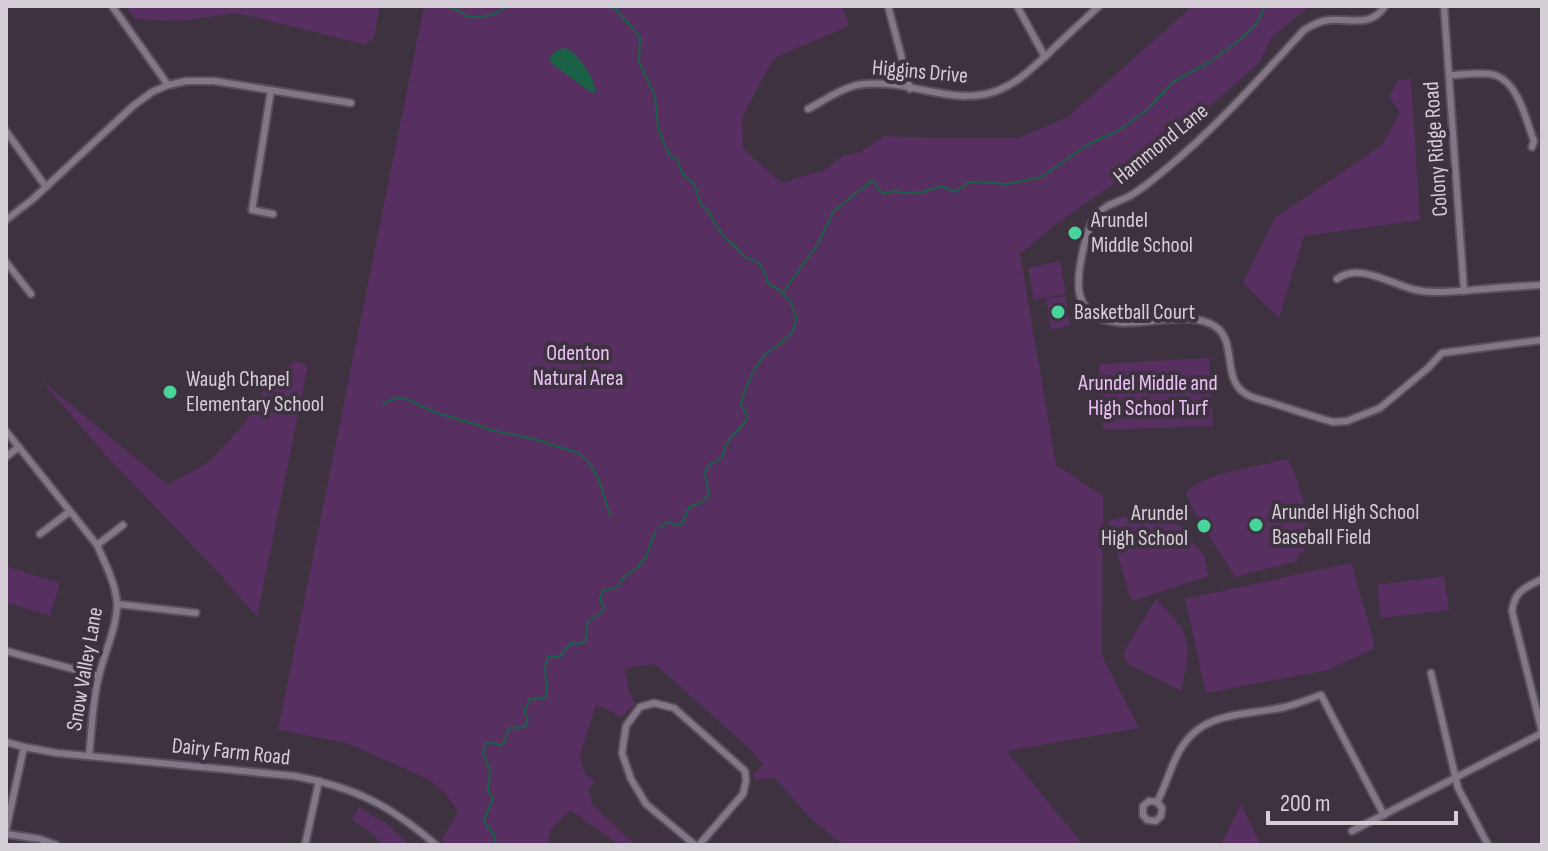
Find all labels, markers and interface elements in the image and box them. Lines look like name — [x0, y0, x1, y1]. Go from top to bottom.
street label: Higgins Drive — [871, 54, 969, 90]
street label: Colony Ridge Road — [1418, 81, 1454, 217]
street label: Hammond Lane — [1108, 98, 1214, 190]
place label: Arundel Middle School — [1090, 207, 1193, 259]
marker: Arundel Middle School — [1066, 224, 1084, 242]
place label: Basketball Court — [1074, 299, 1195, 326]
marker: Basketball Court — [1049, 303, 1067, 321]
park label: Odenton Natural Area — [533, 340, 623, 392]
place label: Waugh Chapel Elementary School — [186, 366, 324, 418]
park label: Arundel Middle and High School Turf — [1077, 370, 1218, 422]
marker: Waugh Chapel Elementary School — [161, 383, 179, 401]
place label: Arundel High School Baseball Field — [1271, 499, 1419, 551]
place label: Arundel High School — [1101, 500, 1188, 552]
marker: Arundel High School Baseball Field — [1247, 516, 1265, 534]
marker: Arundel High School — [1195, 517, 1213, 535]
street label: Snow Valley Lane — [61, 605, 109, 733]
street label: Dairy Farm Road — [171, 732, 291, 772]
scale bar — [1268, 775, 1456, 825]
text: 200 m — [1280, 789, 1331, 818]

